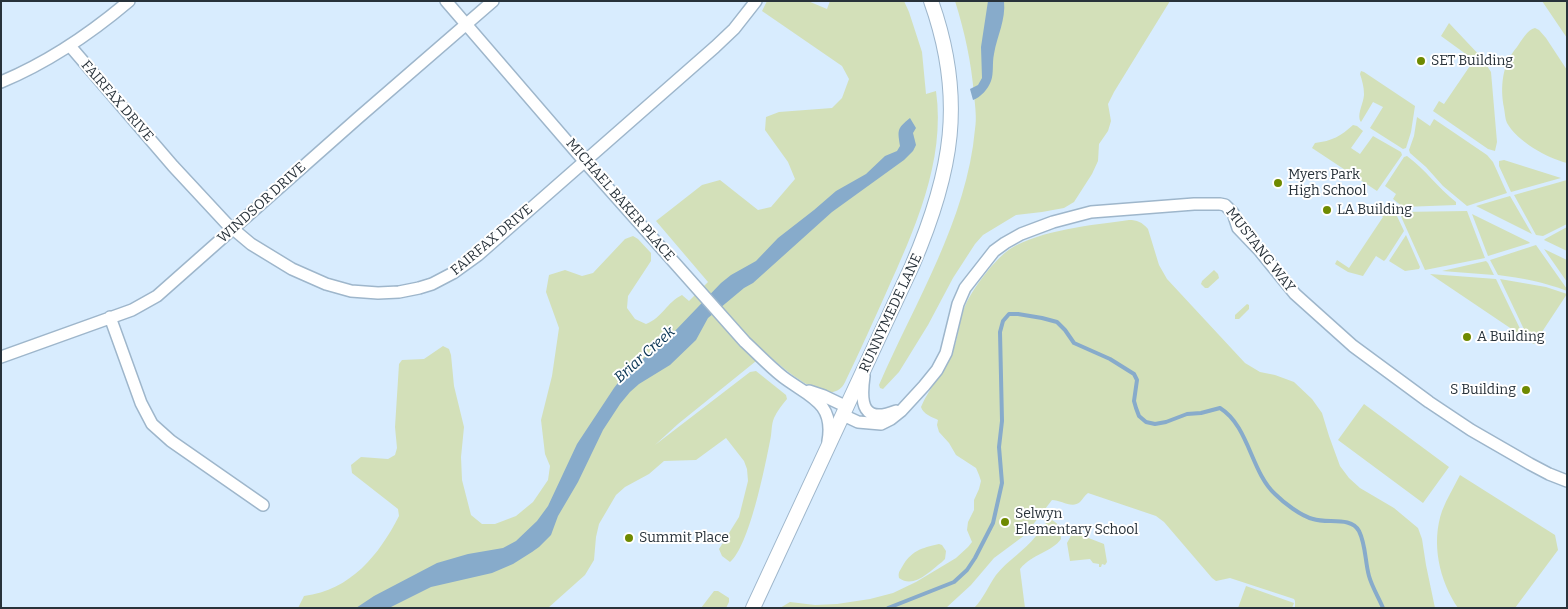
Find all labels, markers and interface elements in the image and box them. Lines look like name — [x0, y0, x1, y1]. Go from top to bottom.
place label: SET Building — [1431, 53, 1513, 69]
marker: SET Building — [1415, 55, 1427, 67]
street label: FAIRFAX DRIVE — [77, 57, 157, 145]
street label: MICHAEL BAKER PLACE — [562, 135, 678, 265]
street label: WINDSOR DRIVE — [215, 159, 309, 247]
place label: Myers Park High School — [1288, 167, 1366, 200]
marker: Myers Park High School — [1272, 177, 1284, 189]
street label: FAIRFAX DRIVE — [448, 201, 536, 279]
place label: LA Building — [1337, 202, 1412, 218]
street label: MUSTANG WAY — [1222, 204, 1298, 296]
marker: LA Building — [1321, 204, 1333, 216]
street label: RUNNYMEDE LANE — [856, 251, 926, 375]
water label: Briar Creek — [611, 323, 679, 387]
place label: A Building — [1477, 329, 1545, 345]
marker: A Building — [1461, 331, 1473, 343]
place label: S Building — [1450, 382, 1516, 398]
marker: S Building — [1520, 384, 1532, 396]
place label: Selwyn Elementary School — [1015, 506, 1138, 538]
marker: Selwyn Elementary School — [999, 516, 1011, 528]
place label: Summit Place — [639, 530, 729, 546]
marker: Summit Place — [623, 532, 635, 544]

